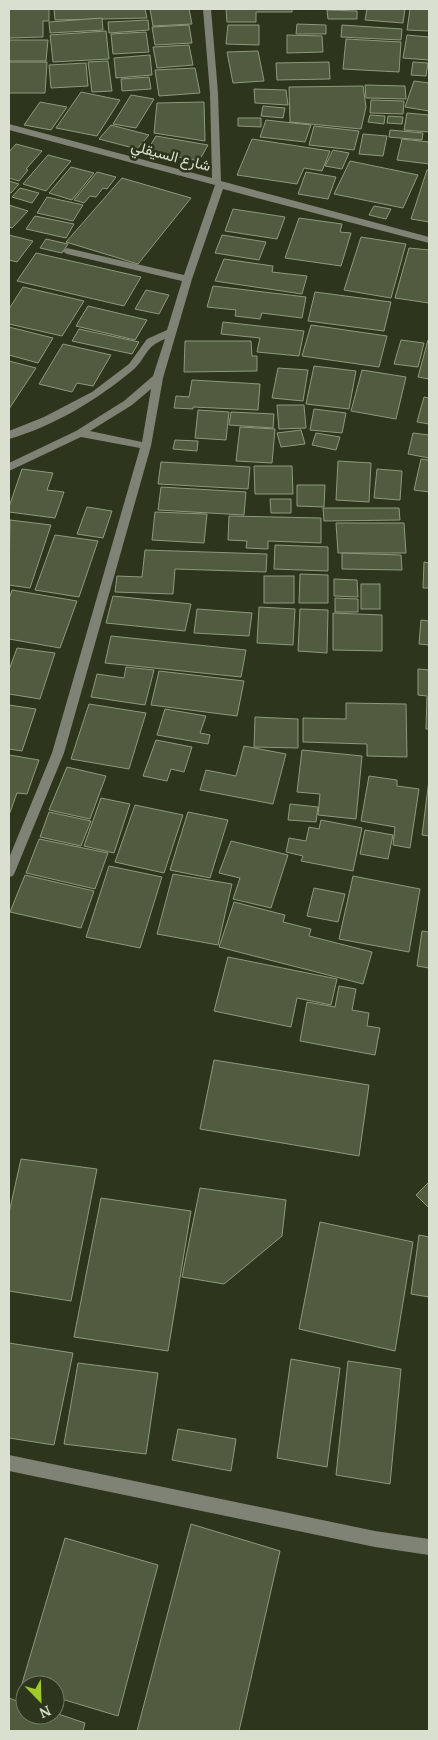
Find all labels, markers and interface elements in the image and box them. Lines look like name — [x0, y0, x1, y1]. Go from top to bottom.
street label: شارع السيقلي — [128, 135, 213, 179]
north arrow — [15, 1675, 65, 1725]
text: N — [36, 1702, 54, 1723]

